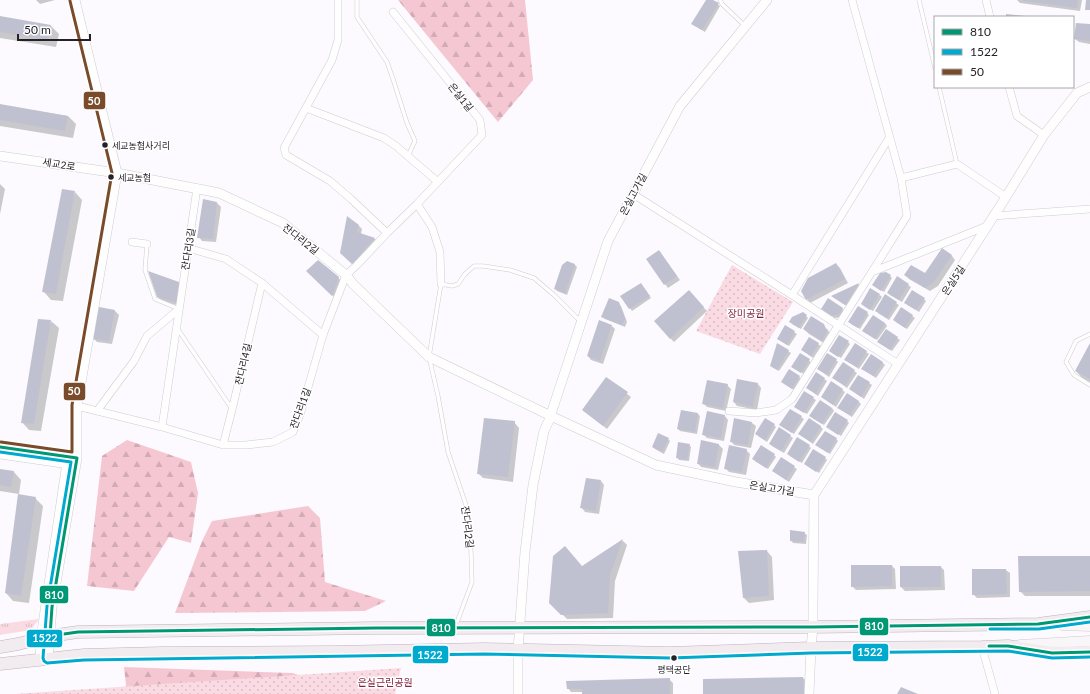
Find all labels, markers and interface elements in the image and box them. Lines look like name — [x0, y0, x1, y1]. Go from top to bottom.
scale bar — [18, 16, 90, 42]
legend — [934, 16, 1074, 88]
text: 50 m — [24, 22, 51, 37]
text: 810 — [970, 24, 991, 39]
text: 1522 — [970, 44, 998, 59]
text: 50 — [970, 64, 984, 79]
street label: 은실1길 — [446, 80, 476, 114]
line badge: 50 — [83, 91, 106, 110]
text: 50 — [88, 94, 101, 107]
marker: 세교농협사거리 — [100, 140, 110, 150]
place label: 세교농협사거리 — [112, 140, 170, 151]
street label: 세교2로 — [42, 155, 76, 173]
street label: 은실고가길 — [617, 171, 649, 217]
marker: 세교농협 — [106, 172, 116, 182]
place label: 세교농협 — [118, 172, 151, 183]
street label: 잔다리2길 — [281, 221, 321, 257]
street label: 잔다리3길 — [179, 227, 197, 271]
street label: 은실5길 — [939, 263, 967, 297]
park label: 장미공원 — [728, 307, 764, 319]
street label: 잔다리4길 — [232, 342, 254, 386]
line badge: 50 — [63, 382, 86, 401]
text: 50 — [68, 384, 81, 397]
street label: 잔다리1길 — [287, 386, 313, 430]
street label: 은실고가길 — [748, 478, 796, 498]
street label: 잔다리2길 — [459, 505, 477, 549]
line badge: 810 — [39, 585, 69, 604]
text: 810 — [44, 588, 64, 601]
line badge: 810 — [859, 617, 889, 636]
line badge: 810 — [426, 618, 456, 637]
text: 810 — [864, 619, 884, 632]
text: 810 — [431, 621, 451, 634]
line badge: 1522 — [26, 629, 63, 648]
text: 1522 — [32, 631, 58, 644]
line badge: 1522 — [852, 643, 889, 662]
line badge: 1522 — [412, 645, 449, 664]
text: 1522 — [857, 645, 883, 658]
text: 1522 — [417, 648, 443, 661]
marker: 평택공단 — [669, 653, 679, 663]
place label: 평택공단 — [657, 664, 691, 675]
park label: 은실근린공원 — [357, 676, 413, 688]

